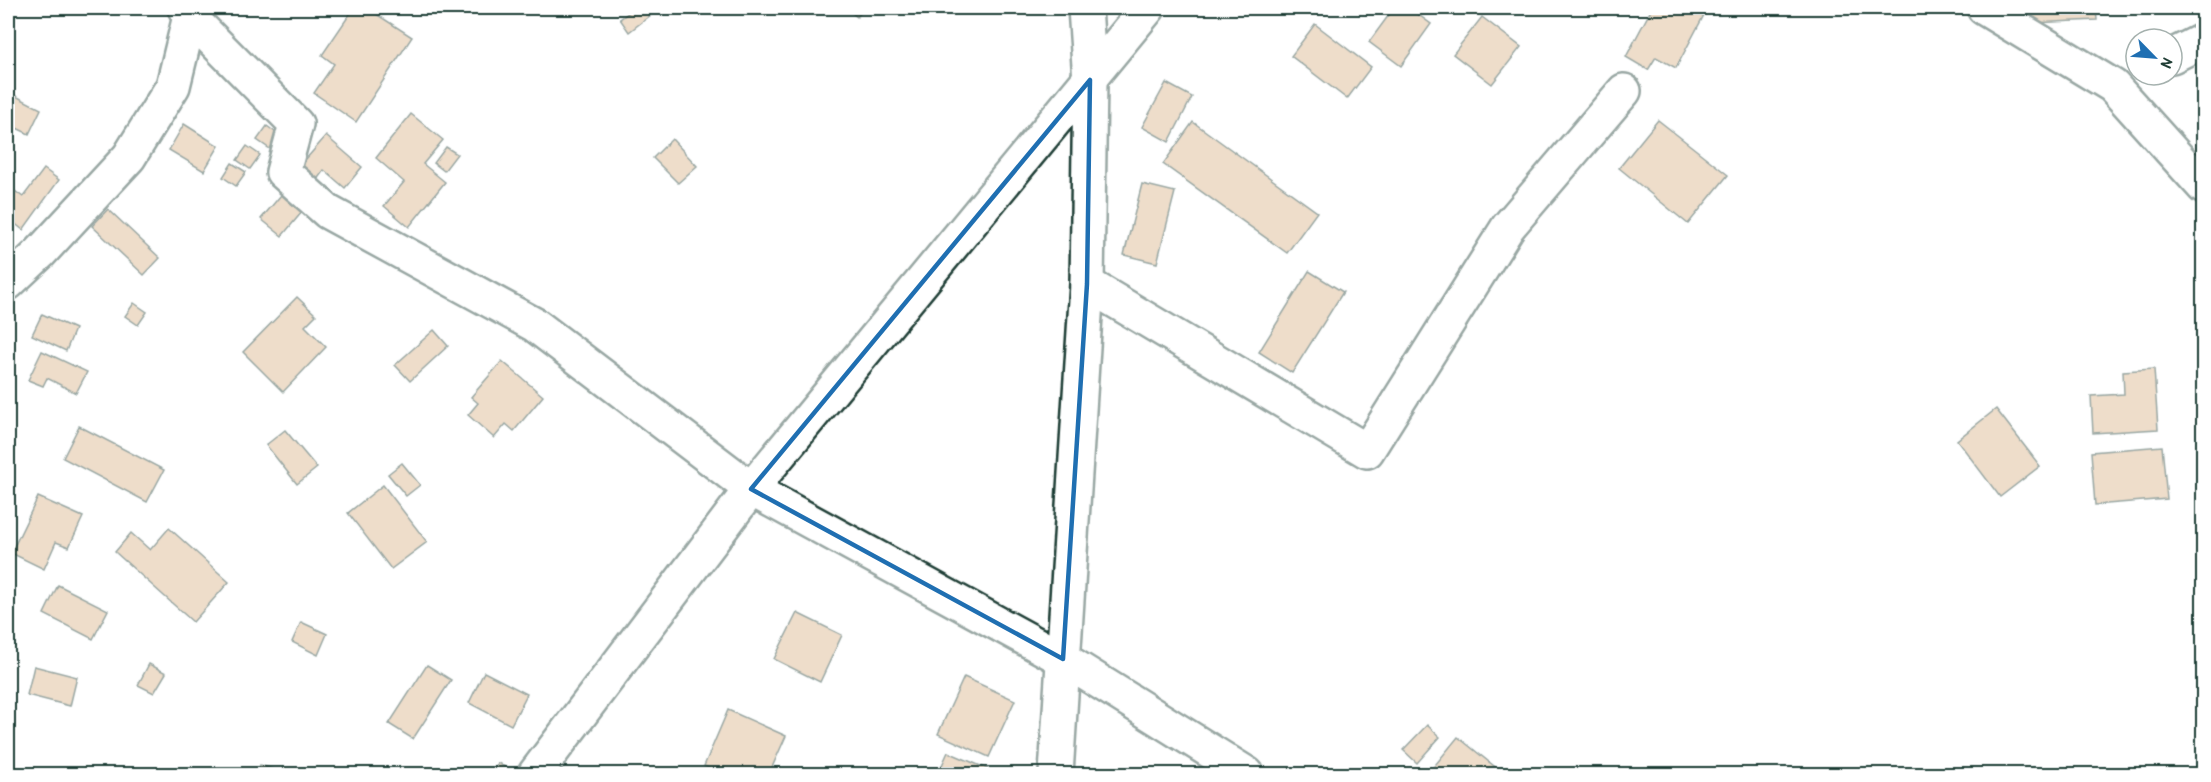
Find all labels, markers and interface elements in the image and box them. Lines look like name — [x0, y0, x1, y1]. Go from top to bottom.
north arrow — [2124, 27, 2184, 87]
text: N — [2156, 55, 2179, 72]

